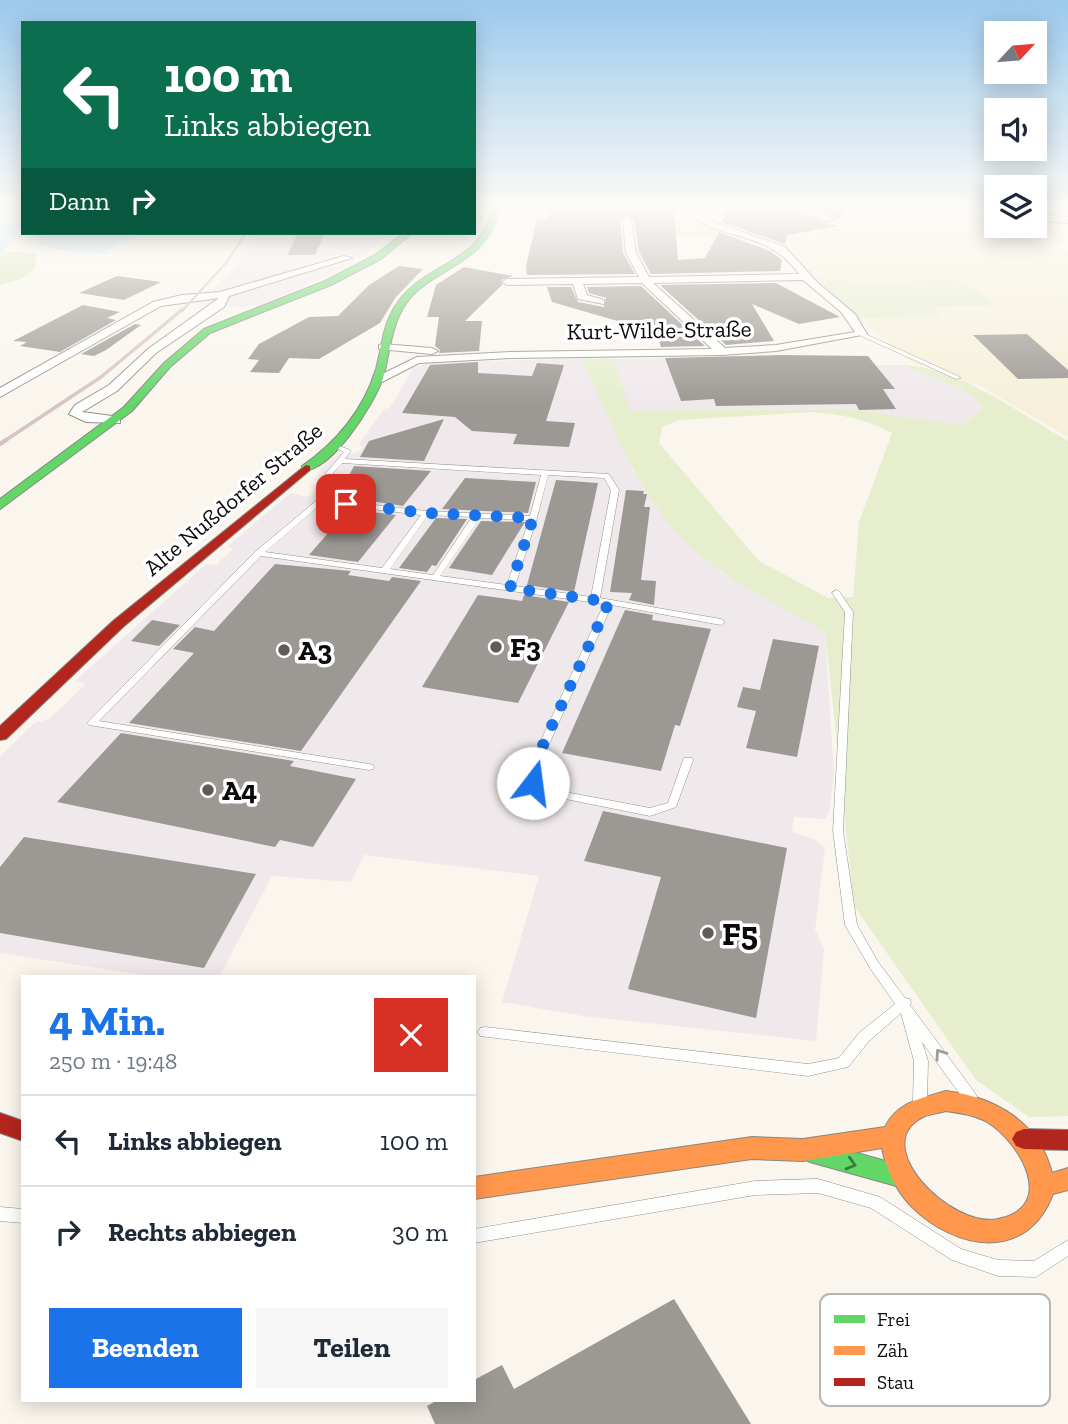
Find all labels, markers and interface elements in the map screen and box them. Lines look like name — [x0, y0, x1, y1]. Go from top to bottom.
north arrow — [984, 21, 1046, 84]
map controls — [984, 21, 1047, 238]
text: 100 m — [164, 46, 292, 105]
icon: left — [49, 49, 140, 140]
button: sound — [984, 98, 1047, 161]
text: Links abbiegen — [164, 106, 371, 144]
button: layers — [984, 175, 1047, 238]
icon: right — [124, 182, 162, 220]
text: Dann — [49, 185, 110, 217]
street label: Kurt-Wilde-Straße — [566, 314, 752, 346]
street label: Alte Nußdorfer Straße — [138, 416, 328, 582]
pin — [316, 474, 376, 534]
icon: arrive — [327, 485, 365, 523]
place label: F3 — [510, 631, 541, 664]
place label: A3 — [298, 634, 332, 667]
marker: F3 — [488, 639, 504, 655]
marker: A3 — [276, 642, 292, 658]
position arrow — [496, 746, 570, 820]
place label: A4 — [222, 774, 257, 807]
marker: A4 — [200, 782, 216, 798]
place label: F5 — [722, 914, 758, 953]
marker: F5 — [700, 925, 716, 941]
text: 4 Min. — [49, 995, 165, 1046]
button: close — [374, 998, 448, 1072]
text: 250 m · 19:48 — [49, 1047, 177, 1075]
one-way arrow — [935, 1049, 948, 1062]
icon: left — [49, 1122, 87, 1160]
text: Links abbiegen — [108, 1125, 282, 1157]
text: 100 m — [380, 1125, 448, 1157]
one-way arrow — [845, 1156, 857, 1170]
icon: right — [49, 1213, 87, 1251]
text: Rechts abbiegen — [108, 1216, 296, 1248]
text: 30 m — [392, 1216, 448, 1248]
legend — [820, 1294, 1050, 1406]
button: Beenden — [49, 1308, 242, 1388]
button: Teilen — [256, 1308, 448, 1388]
text: Frei — [877, 1308, 910, 1331]
text: Zäh — [877, 1339, 908, 1362]
text: Stau — [877, 1371, 914, 1394]

